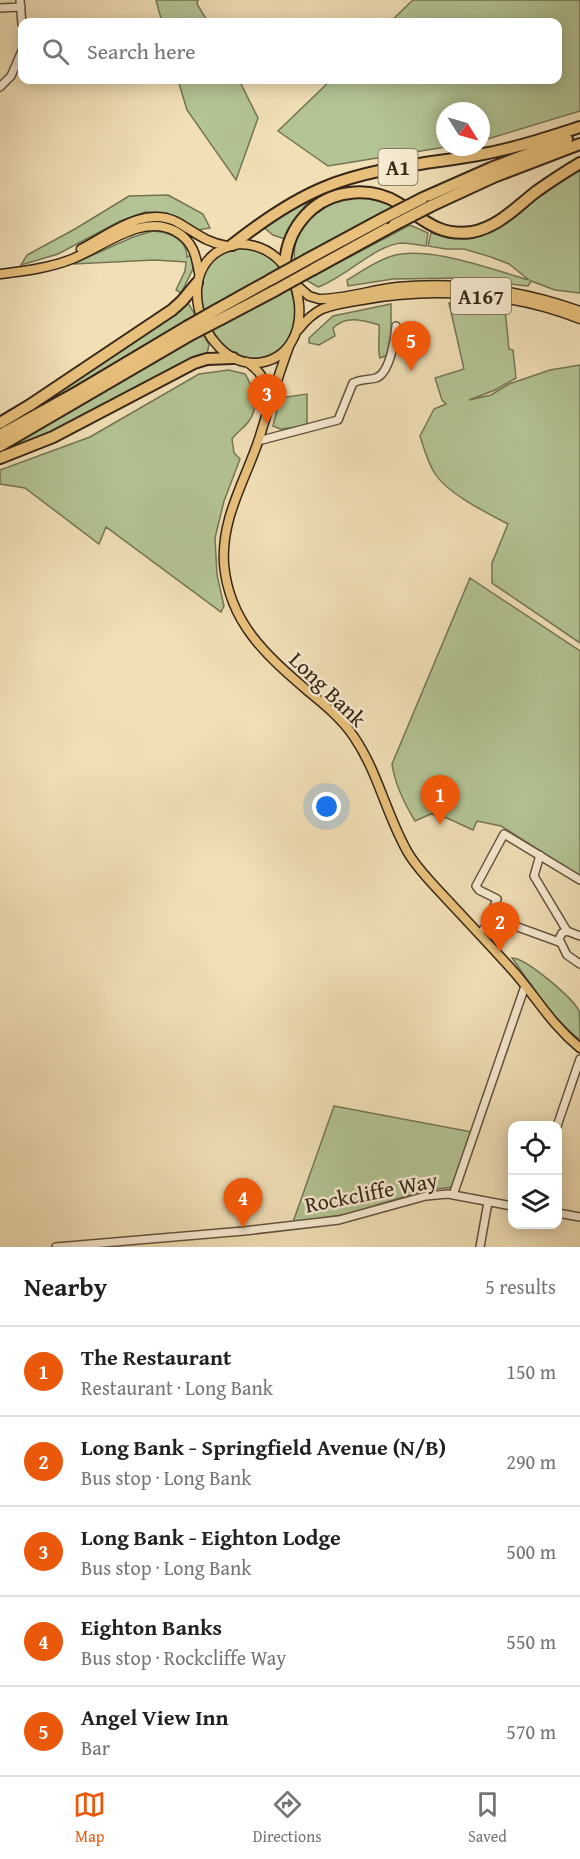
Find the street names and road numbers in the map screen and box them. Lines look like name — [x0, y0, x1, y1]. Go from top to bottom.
road number: A1 — [378, 149, 418, 185]
road number: A167 — [451, 278, 511, 314]
street label: Long Bank — [282, 644, 374, 735]
street label: Rockcliffe Way — [302, 1163, 440, 1221]

